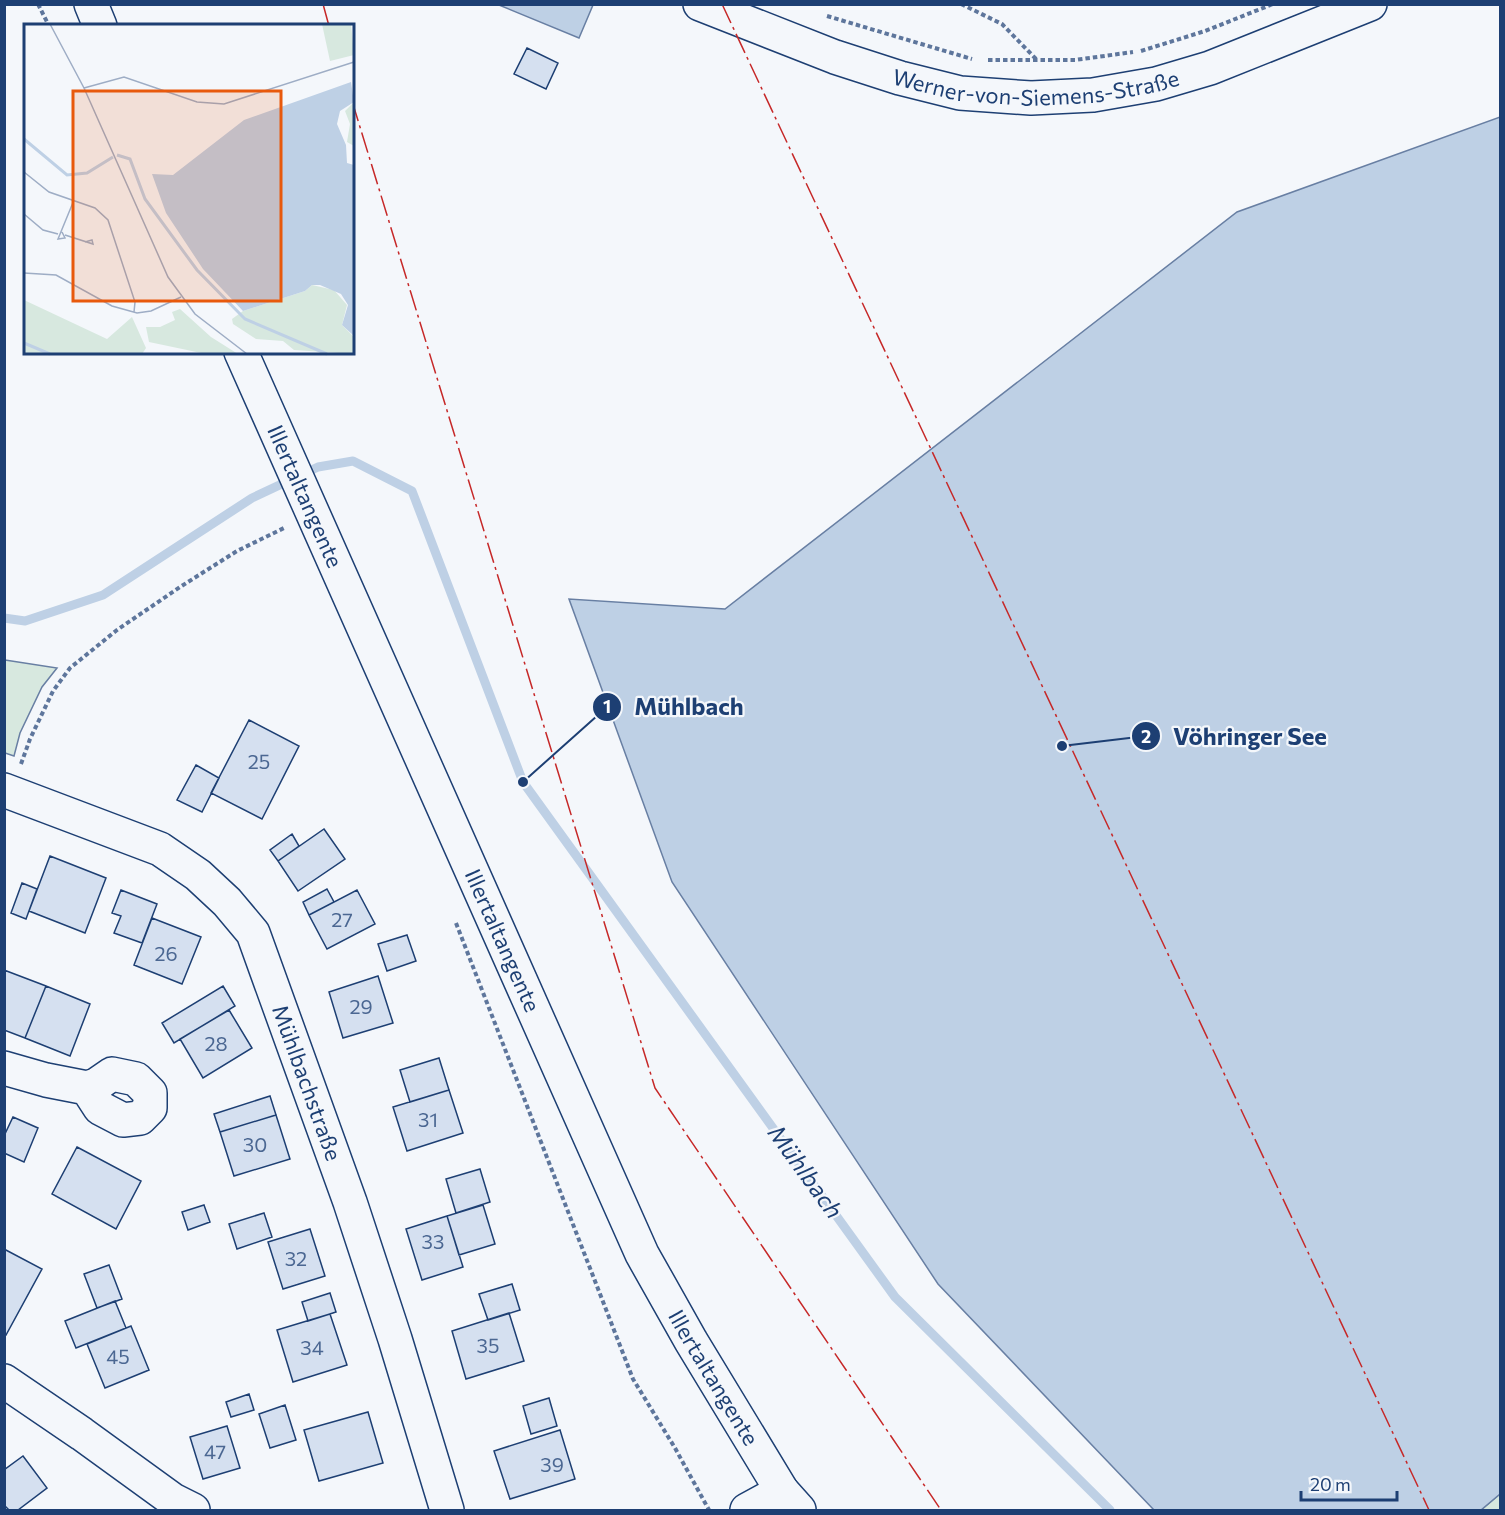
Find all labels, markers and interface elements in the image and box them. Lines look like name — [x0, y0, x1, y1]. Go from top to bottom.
inset map — [24, 24, 354, 354]
street label: Werner-von-Siemens-Straße — [890, 63, 1182, 111]
street label: Illertaltangente — [262, 421, 349, 572]
callout: Mühlbach — [592, 686, 756, 728]
text: Mühlbach — [634, 691, 744, 720]
text: 1 — [603, 695, 611, 717]
callout: Vöhringer See — [1131, 715, 1339, 757]
text: Vöhringer See — [1173, 721, 1327, 750]
text: 2 — [1141, 725, 1151, 747]
house number: 25 — [248, 749, 270, 773]
street label: Illertaltangente — [460, 865, 547, 1016]
house number: 27 — [331, 907, 353, 931]
house number: 26 — [154, 941, 178, 965]
house number: 29 — [349, 994, 373, 1018]
street label: Mühlbachstraße — [267, 1001, 348, 1164]
house number: 28 — [204, 1031, 228, 1055]
house number: 31 — [418, 1107, 438, 1131]
water label: Mühlbach — [763, 1119, 850, 1224]
house number: 30 — [243, 1132, 267, 1156]
house number: 33 — [422, 1229, 444, 1253]
house number: 32 — [285, 1246, 307, 1270]
street label: Illertaltangente — [663, 1305, 765, 1450]
house number: 35 — [477, 1333, 499, 1357]
house number: 34 — [300, 1335, 324, 1359]
house number: 45 — [106, 1344, 130, 1368]
house number: 47 — [204, 1439, 226, 1463]
house number: 39 — [540, 1452, 564, 1476]
scale bar — [1301, 1464, 1397, 1502]
text: 20 m — [1310, 1473, 1351, 1495]

